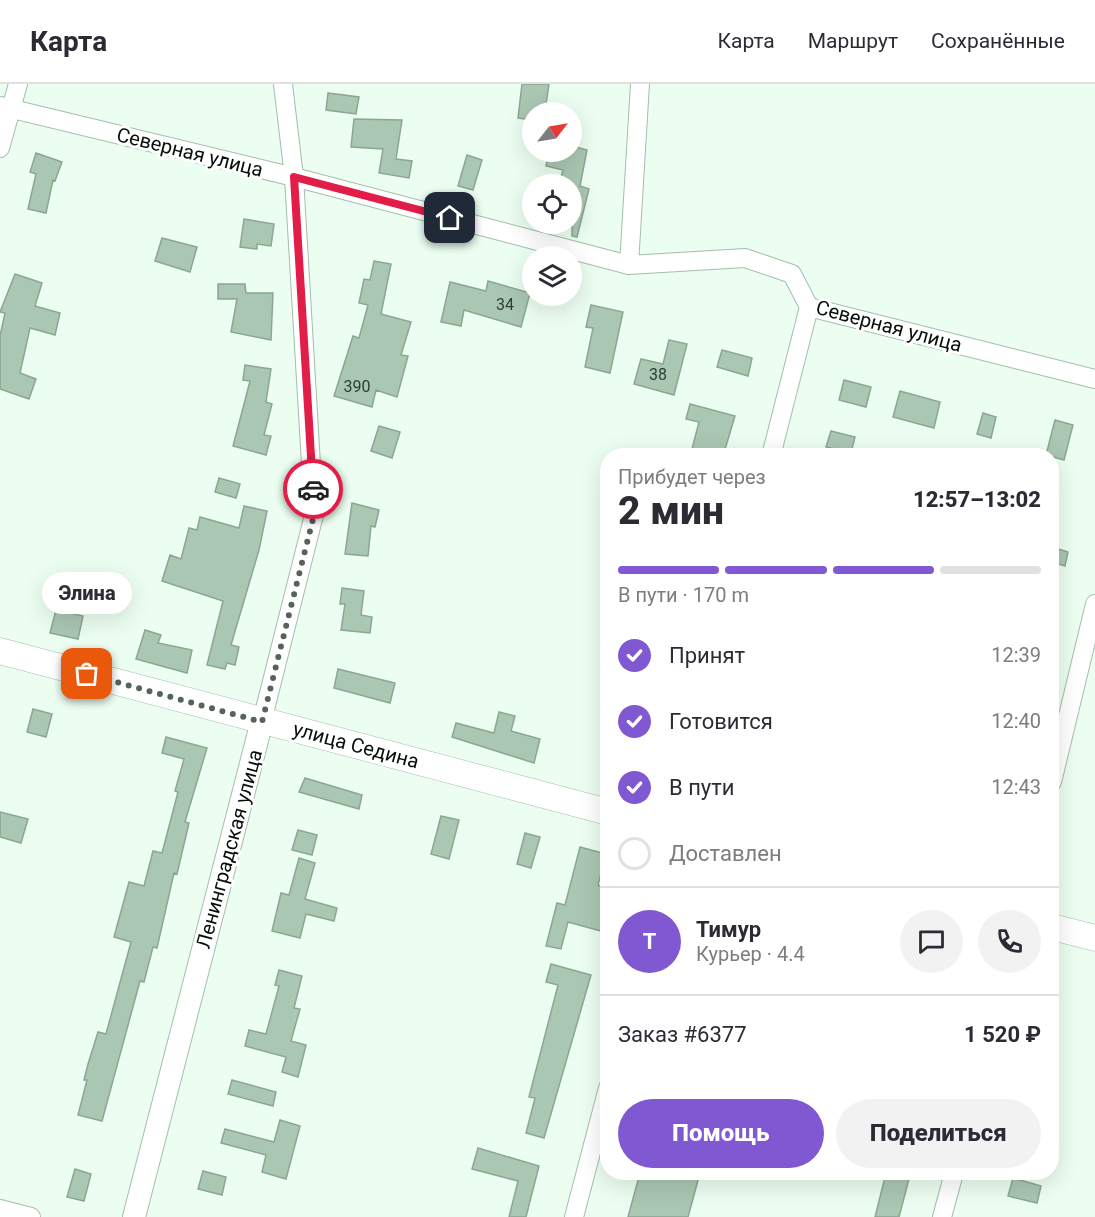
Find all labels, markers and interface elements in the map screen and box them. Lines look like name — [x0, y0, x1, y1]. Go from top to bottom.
text: Карта — [30, 25, 107, 58]
text: Карта — [718, 29, 775, 53]
text: Маршрут — [808, 29, 898, 53]
text: Сохранённые — [931, 29, 1065, 53]
north arrow — [522, 102, 582, 162]
map controls — [522, 102, 582, 306]
street label: Северная улица — [114, 122, 266, 182]
button: locate — [522, 174, 582, 234]
pin — [424, 192, 475, 243]
icon: home — [433, 201, 466, 234]
button: layers — [522, 246, 582, 306]
house number: 34 — [496, 295, 514, 314]
street label: Северная улица — [813, 295, 965, 357]
house number: 38 — [649, 365, 667, 384]
house number: 390 — [344, 377, 370, 396]
courier — [283, 459, 343, 519]
text: Прибудет через — [618, 465, 766, 489]
icon: car — [297, 473, 330, 506]
text: 12:57–13:02 — [913, 487, 1041, 512]
text: 2 мин — [618, 488, 724, 534]
callout: Элина — [42, 572, 132, 614]
text: Элина — [58, 581, 116, 605]
text: В пути · 170 m — [618, 583, 749, 607]
icon: check — [618, 639, 651, 672]
text: Принят — [669, 643, 745, 668]
text: 12:39 — [991, 643, 1041, 667]
pin — [61, 648, 112, 699]
icon: bag — [70, 657, 103, 690]
icon: check — [618, 705, 651, 738]
text: Готовится — [669, 709, 773, 734]
text: 12:40 — [991, 709, 1041, 733]
street label: улица Седина — [290, 717, 422, 773]
street label: Ленинградская улица — [191, 747, 267, 951]
icon: check — [618, 771, 651, 804]
text: В пути — [669, 775, 735, 800]
text: 12:43 — [991, 775, 1041, 799]
text: Доставлен — [669, 841, 782, 866]
button: chat — [900, 910, 963, 973]
button: phone — [978, 910, 1041, 973]
text: Тимур — [696, 917, 761, 942]
text: Т — [643, 929, 656, 954]
text: Курьер · 4.4 — [696, 942, 805, 966]
text: Заказ #6377 — [618, 1022, 747, 1047]
text: 1 520 ₽ — [964, 1022, 1041, 1047]
button: Помощь — [618, 1099, 824, 1168]
button: Поделиться — [836, 1099, 1041, 1168]

